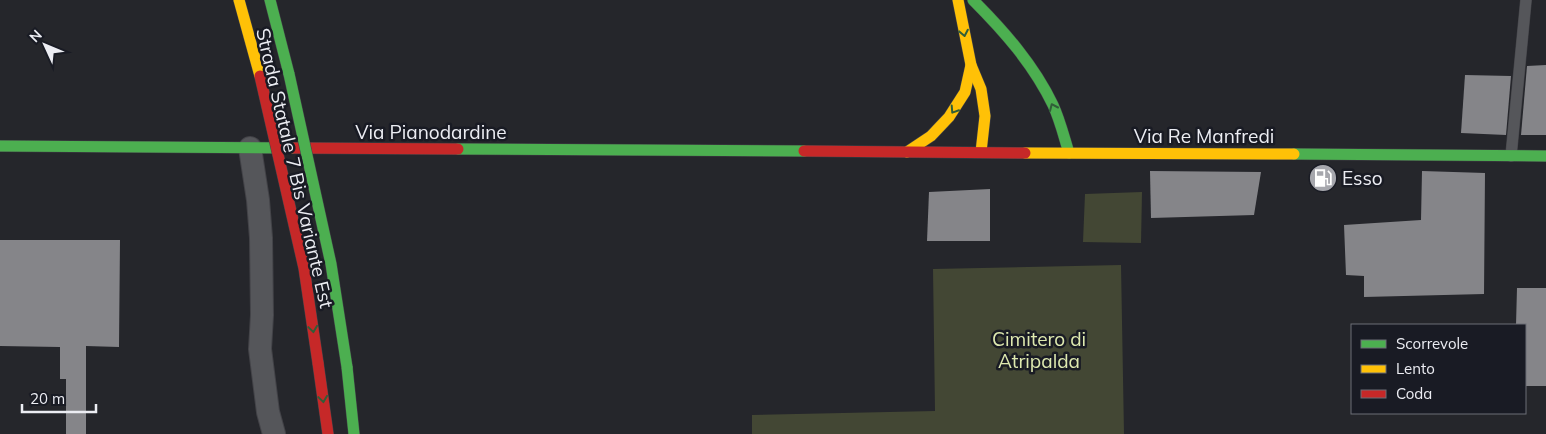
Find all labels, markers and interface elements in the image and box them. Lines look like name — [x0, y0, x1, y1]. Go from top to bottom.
north arrow — [20, 20, 70, 70]
text: N — [26, 26, 46, 46]
street label: Strada Statale 7 Bis Variante Est — [251, 26, 339, 311]
one-way arrow — [958, 28, 969, 37]
one-way arrow — [1049, 103, 1060, 112]
one-way arrow — [950, 105, 960, 114]
street label: Via Pianodardine — [355, 120, 507, 144]
street label: Via Re Manfredi — [1134, 124, 1274, 148]
fuel station icon: Esso — [1308, 163, 1338, 193]
place label: Esso — [1342, 166, 1383, 190]
legend — [1351, 324, 1526, 414]
one-way arrow — [307, 325, 318, 333]
park label: Cimitero di Atripalda — [992, 327, 1086, 373]
text: Scorrevole — [1396, 334, 1468, 353]
text: Lento — [1396, 359, 1435, 378]
scale bar — [22, 382, 96, 414]
text: Coda — [1396, 384, 1432, 403]
text: 20 m — [30, 389, 65, 408]
one-way arrow — [317, 395, 328, 403]

